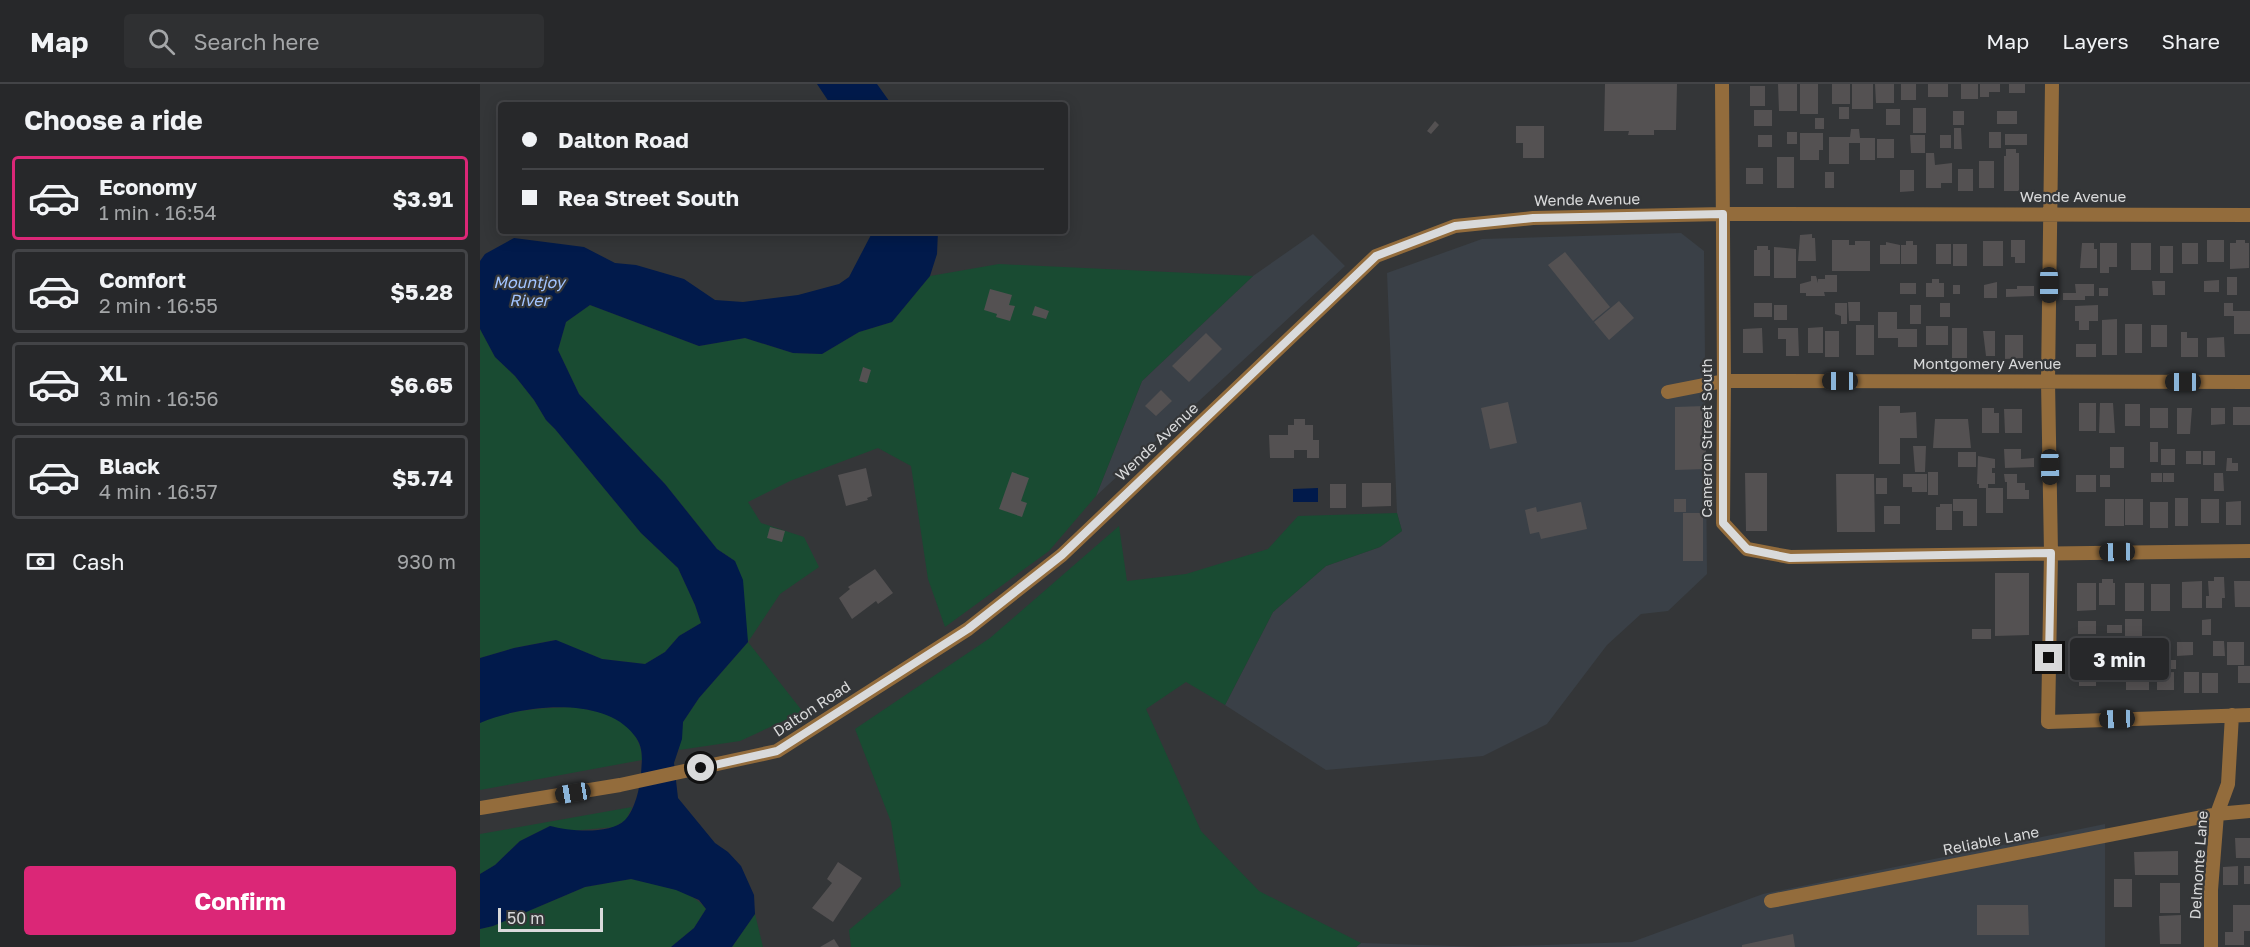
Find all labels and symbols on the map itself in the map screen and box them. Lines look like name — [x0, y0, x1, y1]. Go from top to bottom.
street label: Wende Avenue — [2020, 187, 2126, 205]
street label: Wende Avenue — [1534, 189, 1641, 209]
car — [2040, 267, 2058, 303]
water label: Mountjoy River — [493, 272, 567, 310]
street label: Montgomery Avenue — [1913, 354, 2062, 372]
street label: Cameron Street South — [1697, 358, 1715, 518]
car — [1822, 372, 1858, 390]
car — [2165, 373, 2201, 391]
street label: Wende Avenue — [1111, 398, 1202, 484]
car — [2041, 449, 2059, 485]
car — [2099, 543, 2135, 561]
callout: 3 min — [2070, 637, 2169, 679]
route end — [2035, 644, 2062, 671]
street label: Dalton Road — [770, 677, 853, 740]
car — [2099, 709, 2135, 729]
route start — [687, 754, 714, 781]
car — [554, 781, 592, 805]
street label: Delmonte Lane — [2185, 810, 2211, 920]
street label: Reliable Lane — [1941, 822, 2041, 858]
scale bar — [498, 905, 603, 932]

